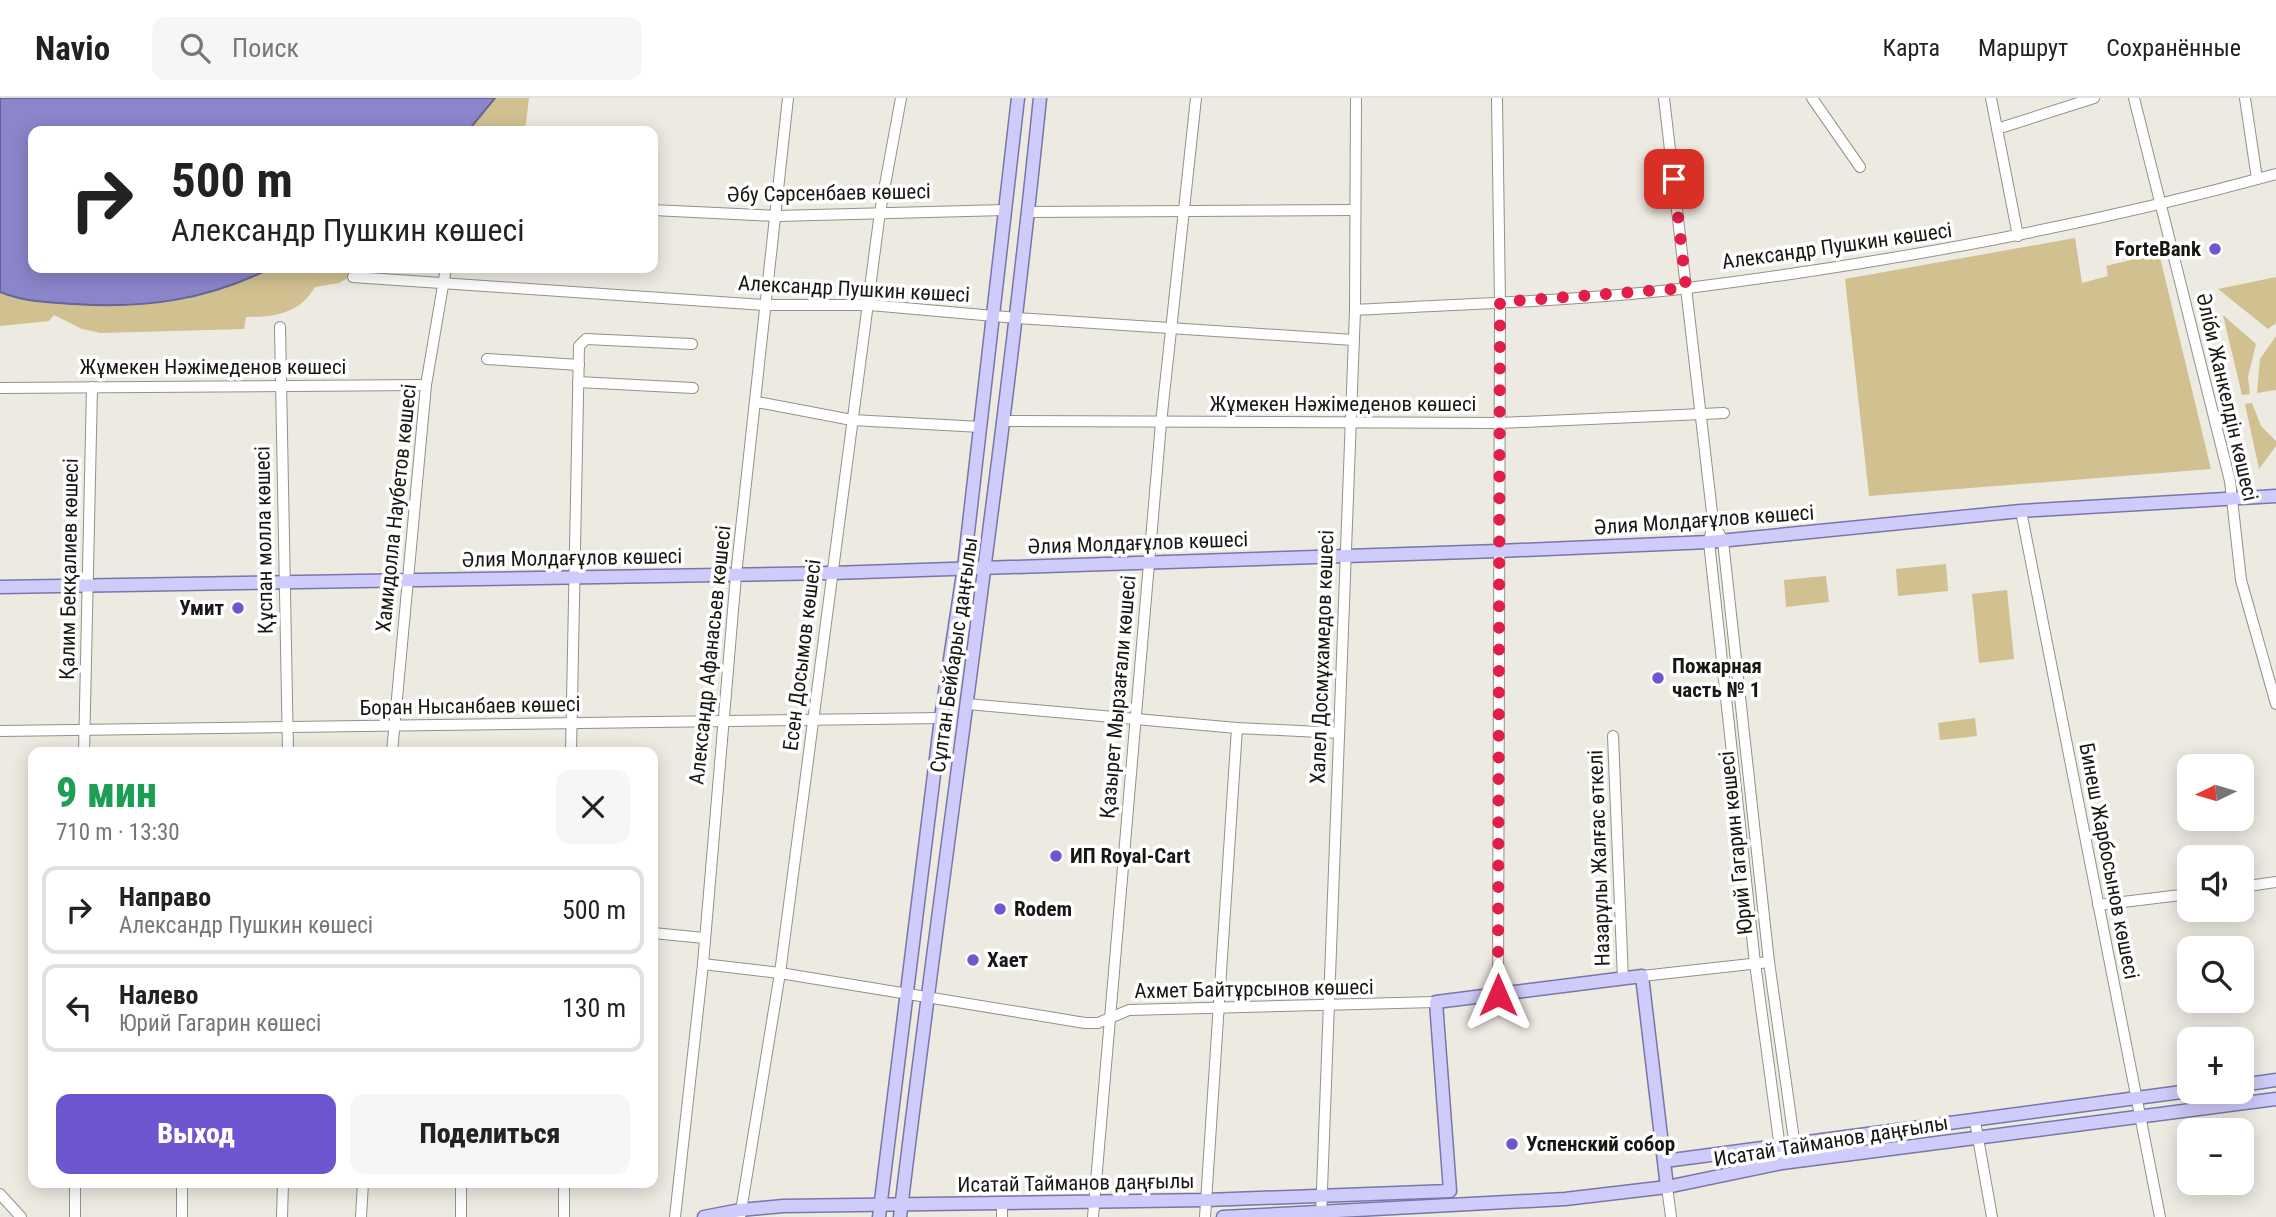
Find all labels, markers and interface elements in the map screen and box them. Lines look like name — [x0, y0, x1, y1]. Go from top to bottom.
search box — [152, 17, 642, 80]
text: Navio — [35, 29, 110, 68]
icon: search — [176, 29, 214, 67]
text: Поиск — [232, 33, 299, 63]
text: Карта — [1883, 34, 1940, 62]
text: Маршрут — [1978, 34, 2068, 62]
text: Сохранённые — [2106, 34, 2241, 62]
pin — [1644, 149, 1704, 209]
text: 500 m — [171, 152, 293, 209]
icon: right — [56, 154, 147, 245]
icon: arrive — [1655, 160, 1693, 198]
street label: Әбу Сәрсенбаев көшесі — [727, 179, 931, 207]
text: Александр Пушкин көшесі — [171, 211, 525, 249]
street label: Александр Пушкин көшесі — [1720, 218, 1954, 274]
place label: ForteBank — [2115, 237, 2202, 261]
marker: ForteBank — [2207, 241, 2223, 257]
street label: Александр Пушкин көшесі — [738, 271, 970, 307]
street label: Әліби Жанкелдін көшесі — [2191, 291, 2263, 503]
street label: Жұмекен Нәжімеденов көшесі — [80, 355, 346, 379]
street label: Хамидолла Наубетов көшесі — [371, 383, 421, 633]
street label: Жұмекен Нәжімеденов көшесі — [1210, 392, 1476, 416]
street label: Құспан молла көшесі — [250, 446, 278, 634]
street label: Қалим Бекқалиев көшесі — [55, 458, 83, 680]
street label: Әлия Молдағұлов көшесі — [1593, 500, 1815, 540]
street label: Александр Афанасьев көшесі — [684, 524, 736, 786]
street label: Әлия Молдағұлов көшесі — [1027, 527, 1249, 559]
street label: Халел Досмұхамедов көшесі — [1306, 530, 1338, 784]
street label: Сұлтан Бейбарыс даңғылы — [926, 536, 982, 774]
street label: Әлия Молдағұлов көшесі — [462, 544, 682, 572]
street label: Есен Досымов көшесі — [778, 558, 826, 752]
street label: Қазырет Мырзағали көшесі — [1095, 574, 1141, 820]
place label: Умит — [179, 596, 224, 620]
marker: Умит — [230, 600, 246, 616]
place label: Пожарная часть № 1 — [1672, 654, 1762, 702]
marker: Пожарная часть № 1 — [1650, 670, 1666, 686]
street label: Боран Нысанбаев көшесі — [359, 692, 581, 720]
street label: Бинеш Жарбосынов көшесі — [2074, 741, 2144, 981]
street label: Назарұлы Жалғас өткелі — [1583, 749, 1615, 967]
street label: Юрий Гагарин көшесі — [1714, 750, 1758, 936]
north arrow — [2177, 754, 2254, 831]
map controls — [2177, 754, 2254, 1195]
text: 9 мин — [56, 768, 157, 817]
button: close — [556, 770, 630, 844]
text: 710 m · 13:30 — [56, 819, 180, 846]
place label: ИП Royal-Cart — [1070, 844, 1190, 868]
button: sound — [2177, 845, 2254, 922]
marker: ИП Royal-Cart — [1048, 848, 1064, 864]
text: Направо — [119, 882, 211, 912]
icon: right — [60, 891, 98, 929]
text: 500 m — [562, 895, 626, 925]
place label: Rodem — [1014, 897, 1072, 921]
marker: Rodem — [992, 901, 1008, 917]
text: Александр Пушкин көшесі — [119, 912, 373, 939]
button: search — [2177, 936, 2254, 1013]
place label: Хает — [987, 948, 1029, 972]
marker: Хает — [965, 952, 981, 968]
position arrow — [1461, 958, 1535, 1032]
street label: Ахмет Байтұрсынов көшесі — [1134, 975, 1374, 1003]
text: Налево — [119, 980, 199, 1010]
icon: left — [60, 989, 98, 1027]
text: 130 m — [562, 993, 626, 1023]
text: Юрий Гагарин көшесі — [119, 1010, 321, 1037]
button: + — [2177, 1027, 2254, 1104]
button: Выход — [56, 1094, 336, 1174]
button: Поделиться — [350, 1094, 630, 1174]
street label: Исатай Тайманов даңғылы — [1712, 1111, 1950, 1171]
button: − — [2177, 1118, 2254, 1195]
place label: Успенский собор — [1526, 1132, 1675, 1156]
marker: Успенский собор — [1504, 1136, 1520, 1152]
street label: Исатай Тайманов даңғылы — [957, 1169, 1195, 1197]

